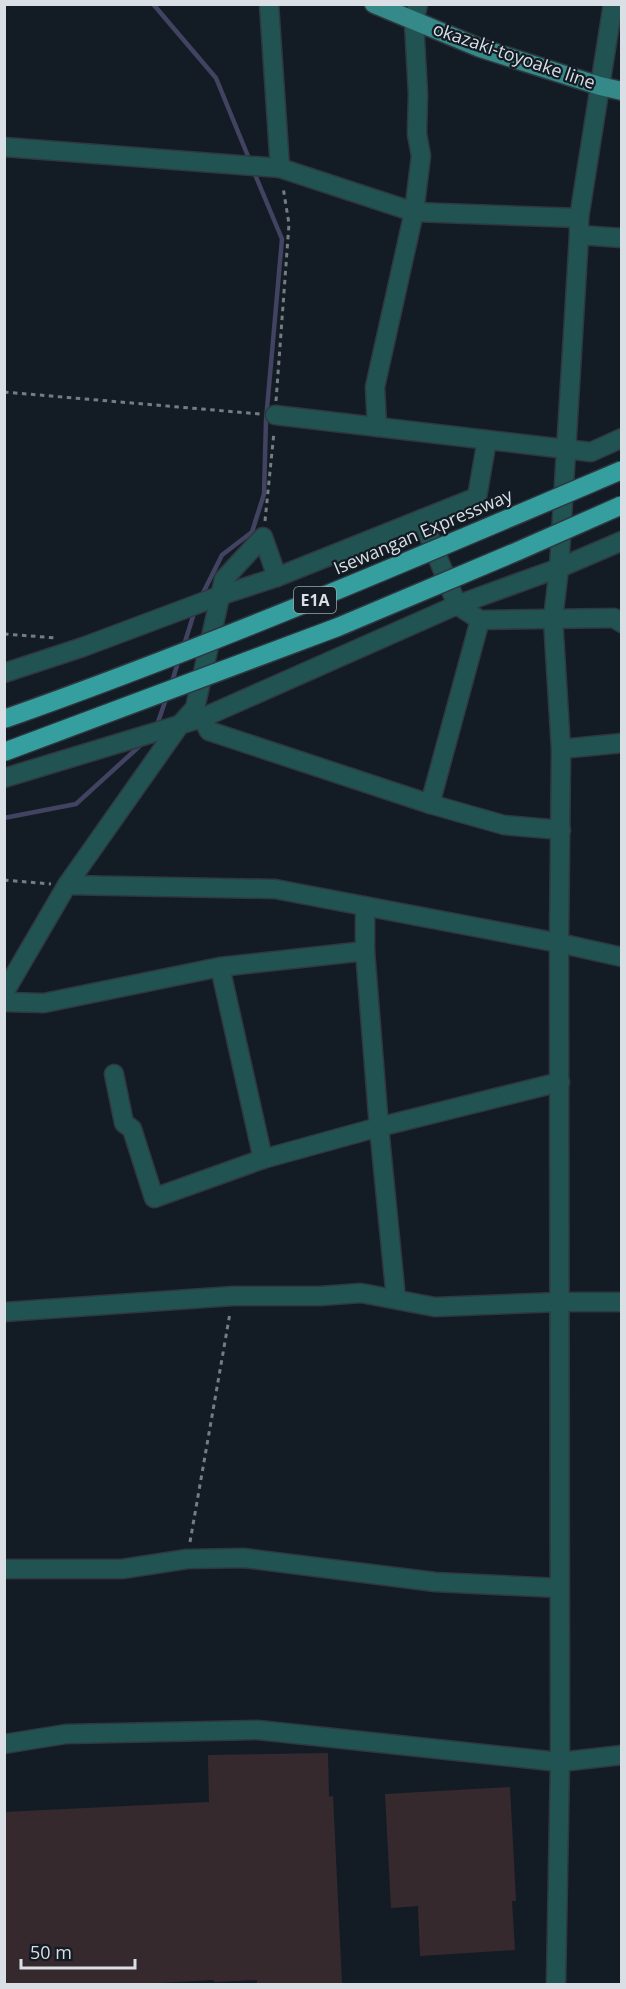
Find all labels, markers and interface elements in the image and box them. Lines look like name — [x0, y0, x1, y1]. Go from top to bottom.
street label: okazaki-toyoake line — [430, 16, 599, 94]
street label: Isewangan Expressway — [329, 482, 517, 580]
road number: E1A — [294, 587, 336, 613]
scale bar — [21, 1932, 135, 1970]
text: 50 m — [30, 1940, 72, 1964]

